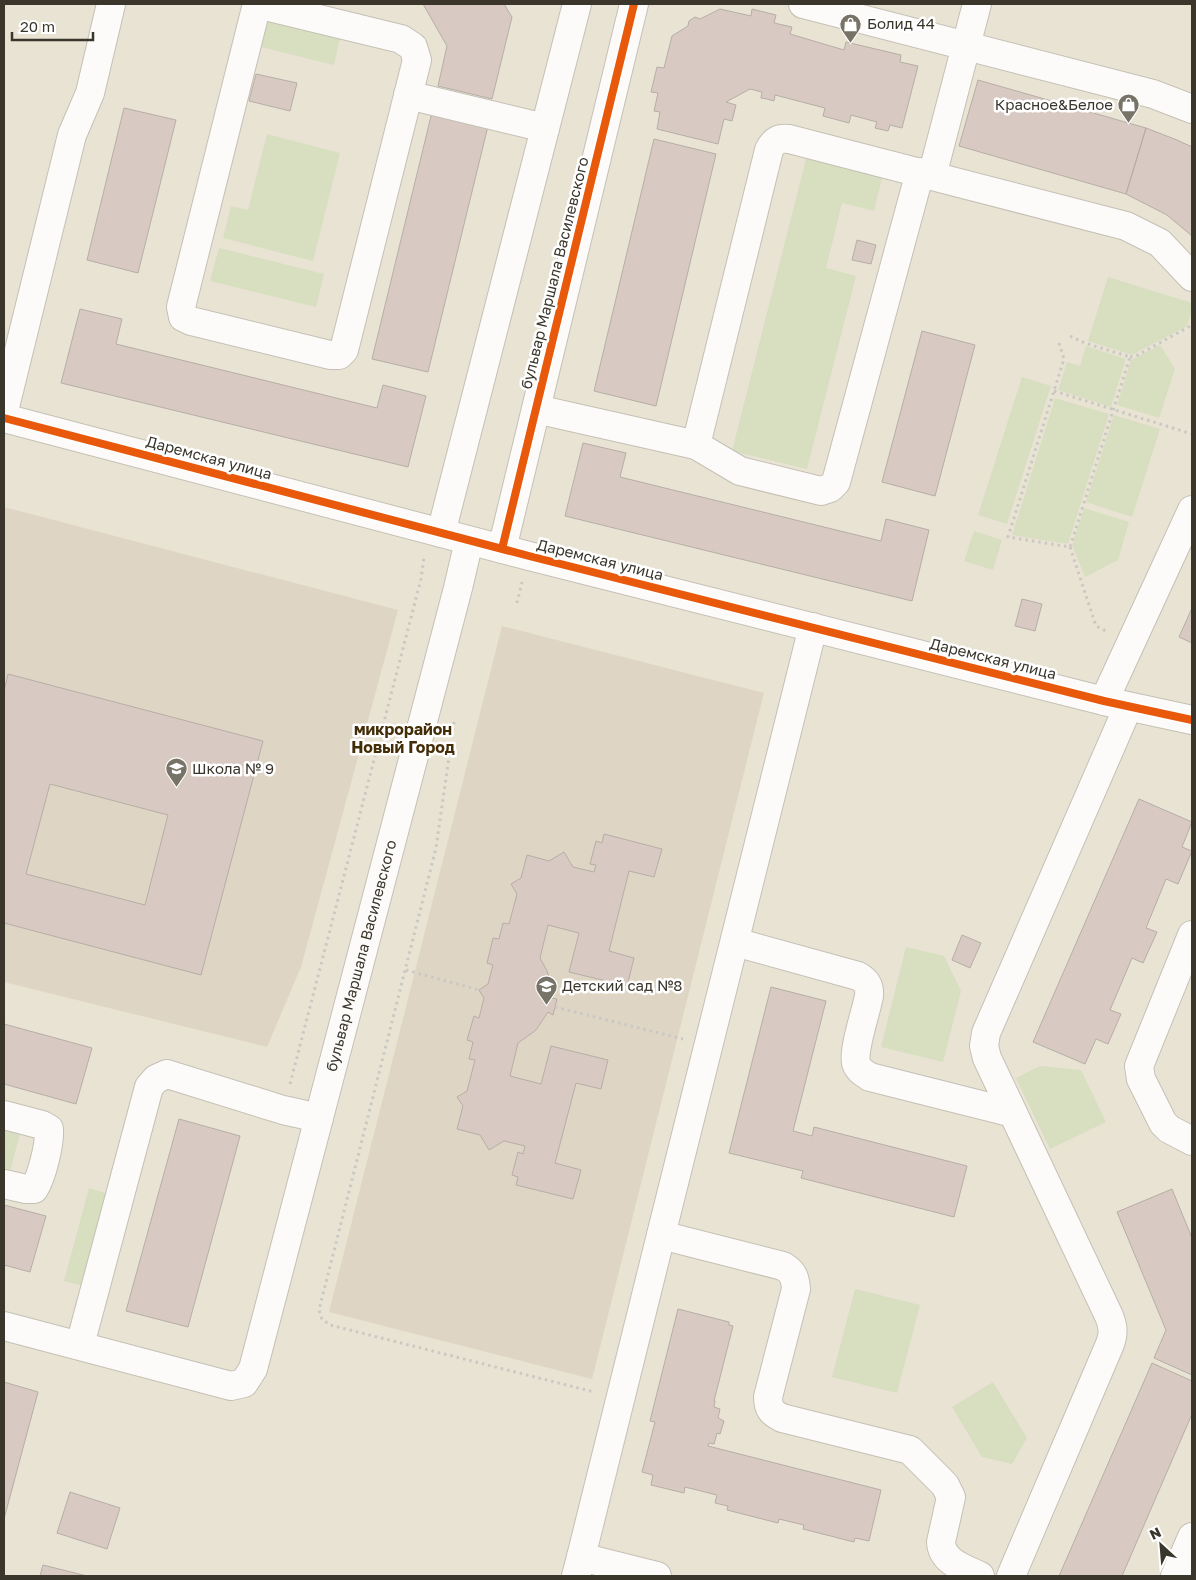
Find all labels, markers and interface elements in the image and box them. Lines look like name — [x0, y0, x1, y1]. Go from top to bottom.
scale bar — [12, 10, 94, 42]
shop icon: Болид 44 — [839, 12, 863, 43]
place label: Болид 44 — [867, 14, 935, 32]
text: 20 m — [20, 17, 55, 35]
shop icon: Красное&Белое — [1117, 93, 1141, 124]
place label: Красное&Белое — [995, 95, 1113, 113]
street label: бульвар Маршала Василевского — [516, 155, 592, 391]
street label: Даремская улица — [144, 432, 274, 482]
street label: Даремская улица — [535, 535, 665, 583]
street label: Даремская улица — [928, 634, 1058, 682]
district label: микрорайон Новый Город — [351, 719, 455, 757]
school or university icon: Школа № 9 — [164, 757, 188, 788]
place label: Школа № 9 — [192, 759, 274, 777]
street label: бульвар Маршала Василевского — [321, 838, 400, 1073]
school or university icon: Детский сад №8 — [534, 974, 558, 1005]
place label: Детский сад №8 — [562, 976, 682, 994]
north arrow — [1136, 1520, 1186, 1570]
text: N — [1147, 1523, 1164, 1543]

